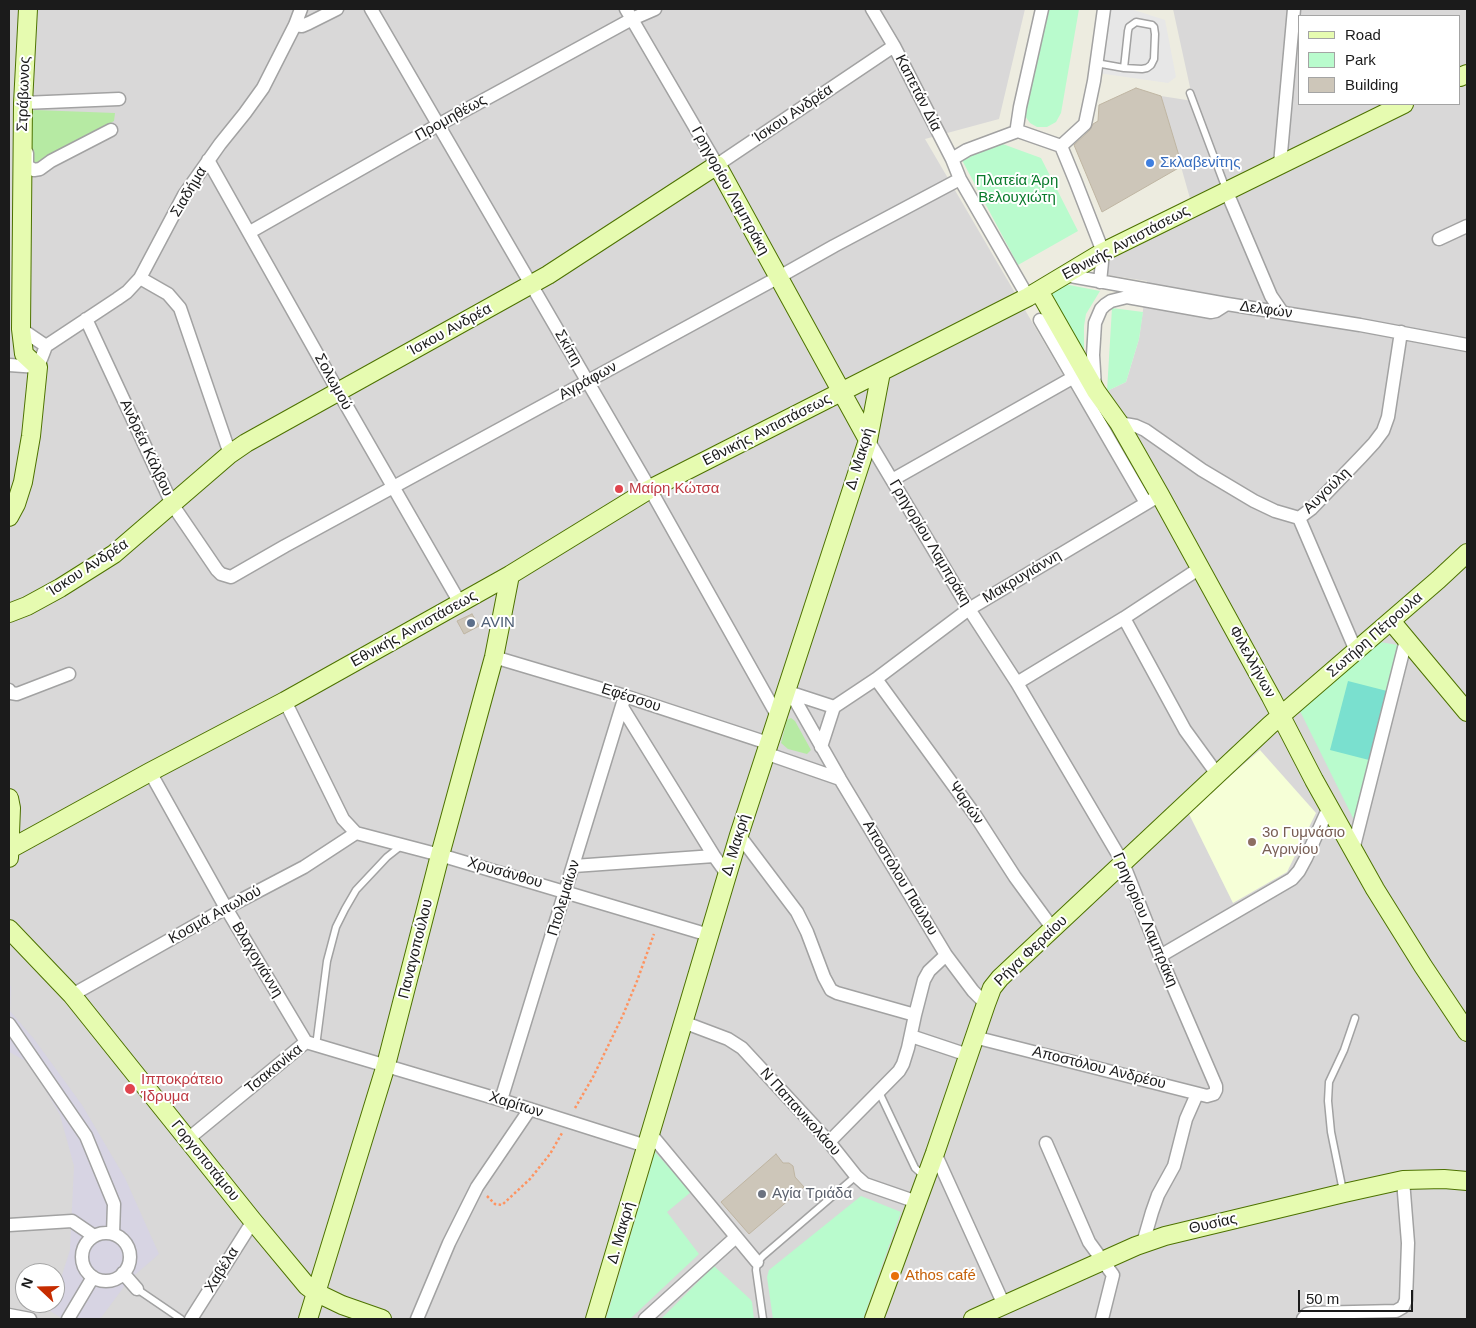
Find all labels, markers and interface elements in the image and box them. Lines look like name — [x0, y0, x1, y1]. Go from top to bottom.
legend — [1298, 15, 1461, 105]
text: Road — [1345, 26, 1381, 43]
text: Park — [1345, 51, 1376, 68]
street label: Καπετάν Δία — [891, 52, 945, 134]
street label: Στράβωνος — [14, 56, 34, 132]
text: Building — [1345, 76, 1398, 93]
street label: Ίσκου Ανδρέα — [750, 81, 836, 147]
street label: Προμηθέως — [412, 91, 490, 145]
street label: Γρηγορίου Λαμπράκη — [687, 124, 773, 258]
place label: Σκλαβενίτης — [1160, 154, 1240, 172]
marker: Σκλαβενίτης — [1144, 157, 1156, 169]
street label: Σιαδήμα — [167, 164, 211, 220]
park label: Πλατεία Άρη Βελουχιώτη — [976, 172, 1058, 207]
street label: Εθνικής Αντιστάσεως — [1059, 202, 1193, 284]
street label: Δελφών — [1239, 297, 1293, 323]
street label: Ίσκου Ανδρέα — [405, 300, 495, 360]
street label: Σκίπη — [551, 327, 585, 369]
street label: Σολωμού — [310, 351, 356, 413]
street label: Αγράφων — [556, 358, 620, 404]
street label: Εθνικής Αντιστάσεως — [700, 390, 834, 470]
street label: Ανδρέα Κάλβου — [116, 397, 176, 499]
street label: Δ. Μακρή — [842, 426, 878, 492]
street label: Αυγούλη — [1300, 464, 1354, 518]
street label: Γρηγορίου Λαμπράκη — [885, 477, 975, 609]
place label: Μαίρη Κώτσα — [629, 480, 720, 498]
marker: Μαίρη Κώτσα — [613, 483, 625, 495]
street label: Ίσκου Ανδρέα — [44, 535, 132, 601]
street label: Μακρυγιάννη — [980, 547, 1064, 607]
street label: Εθνικής Αντιστάσεως — [348, 587, 480, 671]
street label: Σωτήρη Πέτρουλα — [1324, 589, 1426, 681]
place label: AVIN — [481, 614, 515, 632]
marker: AVIN — [465, 617, 477, 629]
street label: Φιλελλήνων — [1225, 623, 1279, 701]
street label: Εφέσσου — [599, 680, 663, 716]
street label: Ψαρών — [945, 778, 987, 828]
street label: Δ. Μακρή — [718, 812, 754, 878]
street label: Αποστόλου Παύλου — [858, 817, 942, 939]
place label: 3ο Γυμνάσιο Αγρινίου — [1262, 824, 1345, 859]
marker: 3ο Γυμνάσιο Αγρινίου — [1246, 836, 1258, 848]
street label: Γρηγορίου Λαμπράκη — [1109, 850, 1181, 990]
street label: Χρυσάνθου — [465, 854, 545, 892]
street label: Πτολεμαίων — [544, 858, 584, 938]
street label: Κοσμά Αιτωλού — [166, 882, 264, 948]
street label: Παναγοπούλου — [395, 897, 437, 1001]
street label: Ρήγα Φεραίου — [991, 912, 1071, 990]
street label: Βλαχογιάννη — [227, 919, 287, 1001]
street label: Τσακανίκα — [242, 1041, 306, 1097]
street label: Αποστόλου Ανδρέου — [1030, 1043, 1168, 1093]
street label: Ν Παπανικολάου — [756, 1064, 844, 1160]
place label: Ιπποκράτειο Ίδρυμα — [141, 1071, 223, 1106]
marker: Ιπποκράτειο Ίδρυμα — [123, 1082, 137, 1096]
street label: Χαρίτων — [487, 1088, 545, 1122]
street label: Γοργοποτάμου — [167, 1117, 243, 1205]
place label: Αγία Τριάδα — [772, 1185, 852, 1203]
marker: Αγία Τριάδα — [756, 1188, 768, 1200]
street label: Δ. Μακρή — [604, 1200, 638, 1266]
street label: Θυσίας — [1187, 1210, 1239, 1238]
street label: Χαβέλα — [201, 1244, 243, 1296]
north arrow — [15, 1263, 65, 1313]
place label: Athos café — [905, 1267, 976, 1285]
marker: Athos café — [889, 1270, 901, 1282]
text: N — [18, 1275, 36, 1291]
scale bar — [1301, 1280, 1416, 1312]
text: 50 m — [1306, 1290, 1339, 1307]

